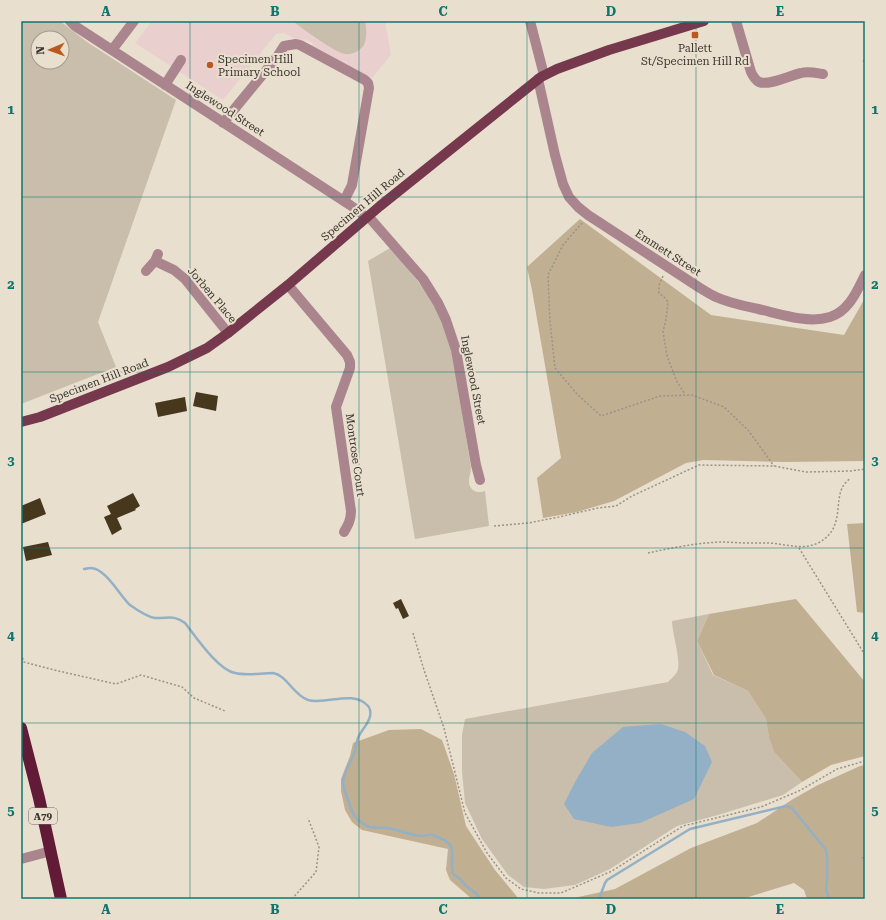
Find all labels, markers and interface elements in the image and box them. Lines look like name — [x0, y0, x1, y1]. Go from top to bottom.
text: A — [101, 4, 111, 19]
text: B — [270, 4, 280, 19]
text: C — [438, 4, 448, 19]
text: D — [606, 4, 616, 19]
text: E — [776, 4, 784, 19]
north arrow — [30, 30, 70, 70]
marker: Pallett St/Specimen Hill Rd — [690, 30, 700, 40]
place label: Pallett St/Specimen Hill Rd — [641, 42, 749, 68]
text: N — [34, 45, 47, 55]
place label: Specimen Hill Primary School — [218, 53, 301, 79]
marker: Specimen Hill Primary School — [205, 60, 215, 70]
street label: Inglewood Street — [183, 79, 267, 139]
text: 1 — [7, 102, 15, 117]
text: 1 — [871, 102, 879, 117]
street label: Specimen Hill Road — [319, 166, 407, 244]
street label: Emmett Street — [633, 227, 703, 279]
street label: Jorben Place — [185, 264, 239, 326]
text: 2 — [7, 277, 15, 292]
text: 2 — [871, 277, 879, 292]
street label: Inglewood Street — [458, 334, 488, 426]
street label: Specimen Hill Road — [48, 356, 150, 406]
street label: Montrose Court — [343, 413, 367, 497]
text: 3 — [7, 453, 15, 468]
text: 3 — [871, 453, 879, 468]
text: 4 — [7, 628, 15, 643]
text: 4 — [871, 628, 879, 643]
text: 5 — [7, 803, 15, 818]
text: 5 — [871, 803, 879, 818]
road number: A79 — [29, 808, 57, 824]
text: A — [101, 902, 111, 917]
text: B — [270, 902, 280, 917]
text: C — [438, 902, 448, 917]
text: D — [606, 902, 616, 917]
text: E — [776, 902, 784, 917]

